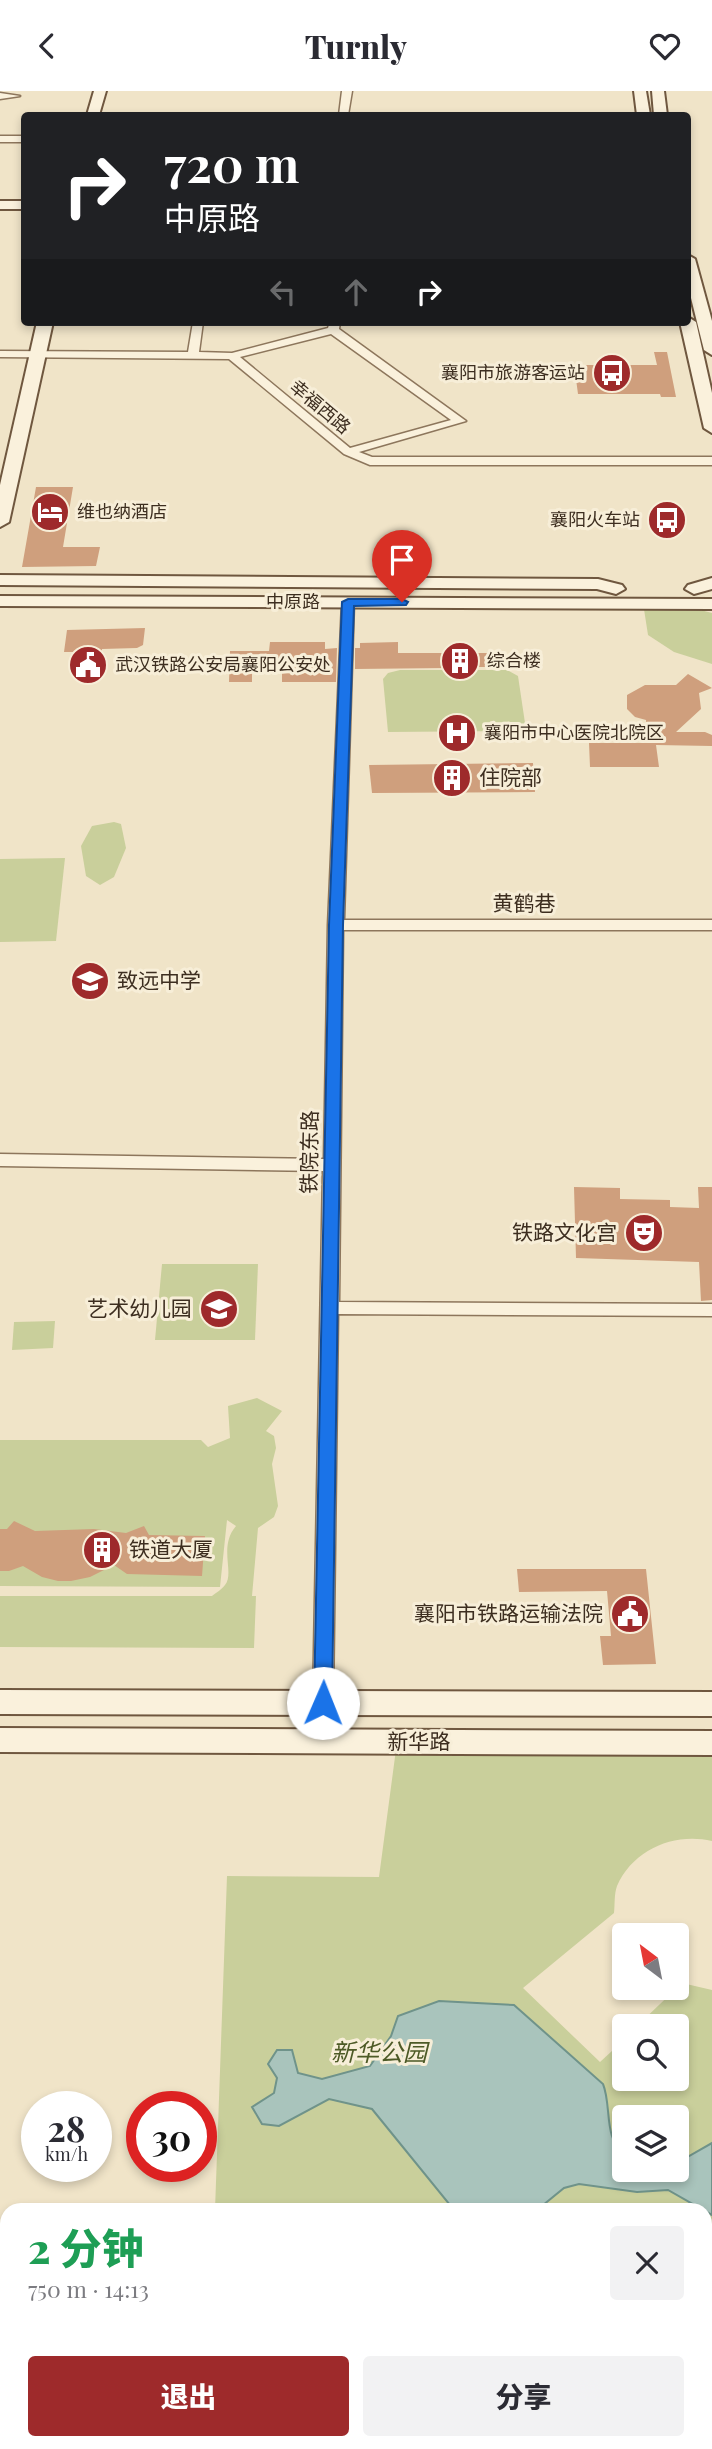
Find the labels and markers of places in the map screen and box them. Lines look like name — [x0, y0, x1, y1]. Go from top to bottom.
bus stop icon: 襄阳市旅游客运站 — [591, 352, 633, 394]
place label: 襄阳市旅游客运站 — [441, 360, 585, 384]
hotel icon: 维也纳酒店 — [29, 491, 71, 533]
place label: 维也纳酒店 — [77, 499, 167, 523]
bus stop icon: 襄阳火车站 — [646, 499, 688, 541]
place label: 襄阳火车站 — [550, 507, 640, 531]
pin — [372, 530, 432, 602]
building icon: 综合楼 — [439, 640, 481, 682]
public building icon: 武汉铁路公安局襄阳公安处 — [67, 644, 109, 686]
place label: 综合楼 — [487, 648, 541, 672]
place label: 武汉铁路公安局襄阳公安处 — [115, 652, 331, 676]
hospital icon: 襄阳市中心医院北院区 — [436, 712, 478, 754]
place label: 襄阳市中心医院北院区 — [484, 720, 664, 744]
building icon: 住院部 — [431, 757, 473, 799]
place label: 住院部 — [479, 762, 542, 790]
school or university icon: 致远中学 — [69, 960, 111, 1002]
place label: 致远中学 — [117, 965, 201, 993]
theatre icon: 铁路文化宫 — [623, 1212, 665, 1254]
place label: 铁路文化宫 — [512, 1217, 617, 1245]
school or university icon: 艺术幼儿园 — [198, 1288, 240, 1330]
place label: 艺术幼儿园 — [87, 1293, 192, 1321]
building icon: 铁道大厦 — [81, 1529, 123, 1571]
place label: 铁道大厦 — [129, 1534, 213, 1562]
public building icon: 襄阳市铁路运输法院 — [609, 1593, 651, 1635]
place label: 襄阳市铁路运输法院 — [414, 1598, 603, 1626]

